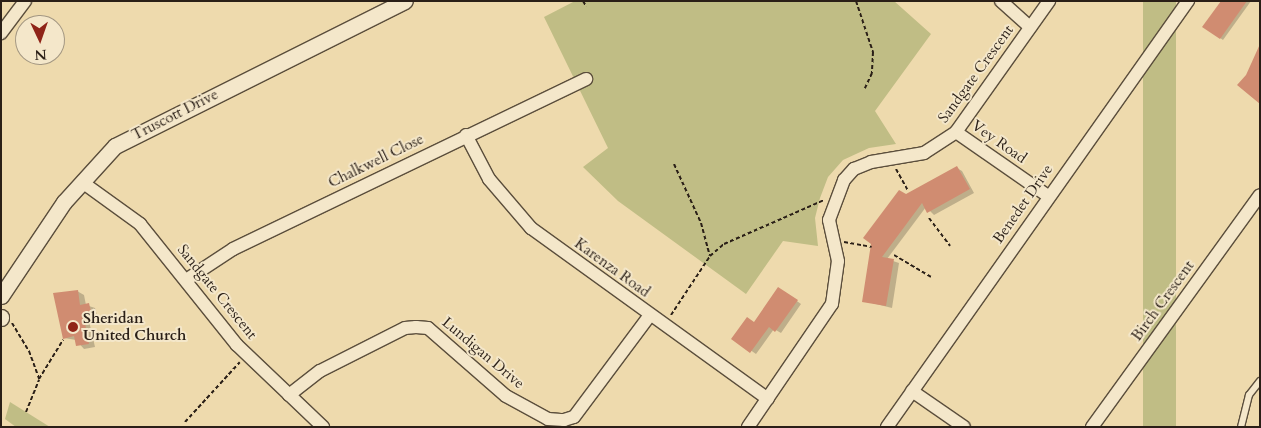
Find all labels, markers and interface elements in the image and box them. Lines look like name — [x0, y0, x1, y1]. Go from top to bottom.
north arrow — [15, 15, 65, 65]
street label: Sandgate Crescent — [934, 22, 1018, 126]
text: N — [34, 45, 47, 64]
street label: Truscott Drive — [129, 86, 221, 144]
street label: Vey Road — [968, 117, 1030, 167]
street label: Chalkwell Close — [325, 130, 427, 192]
street label: Benedet Drive — [989, 161, 1057, 247]
street label: Karenza Road — [571, 235, 653, 301]
street label: Sandgate Crescent — [173, 241, 261, 343]
street label: Birch Crescent — [1128, 257, 1198, 345]
place label: Sheridan United Church — [83, 309, 186, 344]
street label: Lundigan Drive — [438, 313, 528, 393]
marker: Sheridan United Church — [67, 321, 79, 333]

